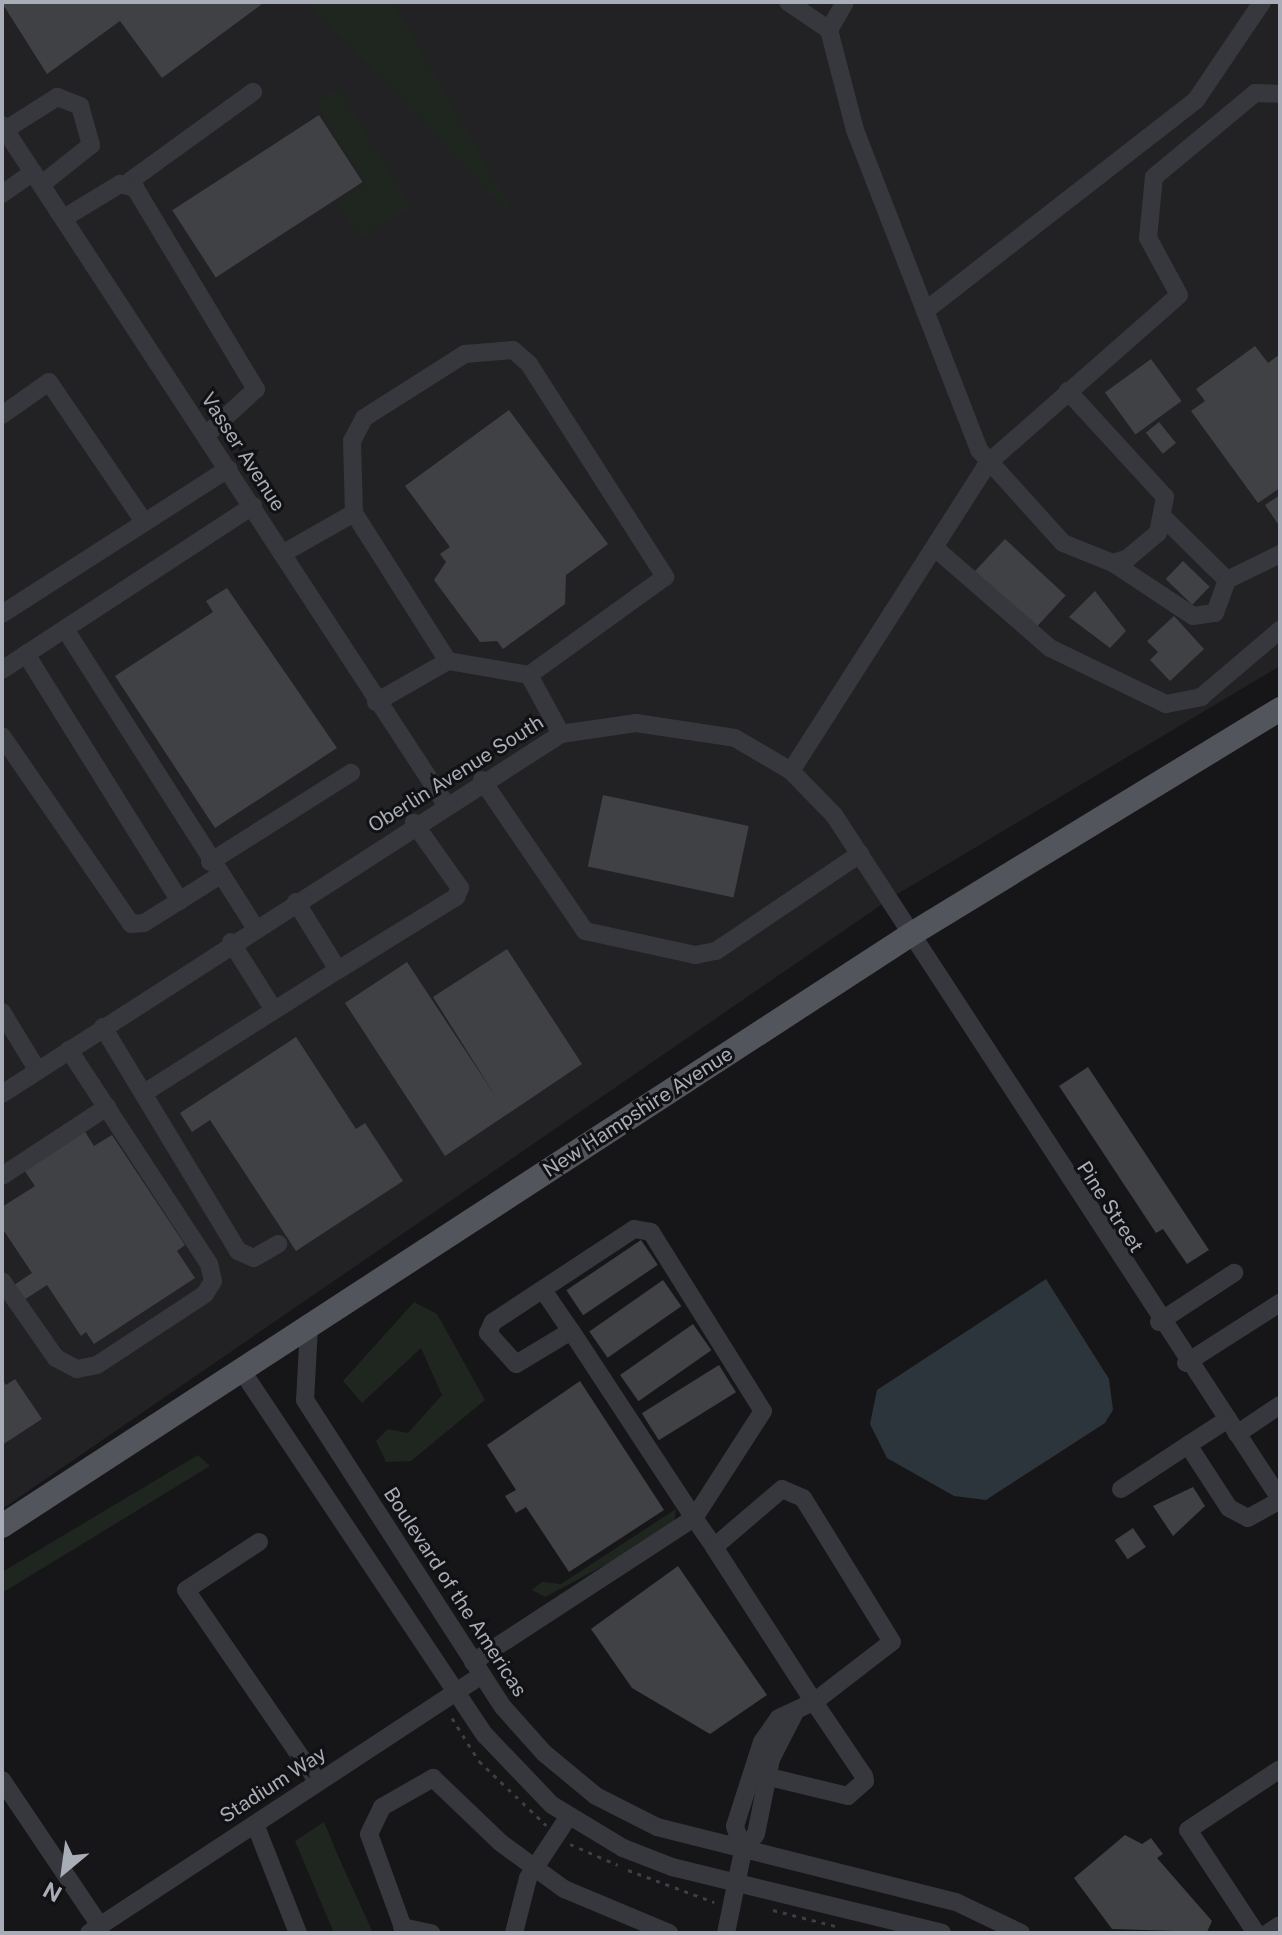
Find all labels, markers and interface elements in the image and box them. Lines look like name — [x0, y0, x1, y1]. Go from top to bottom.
street label: Vasser Avenue — [196, 388, 290, 516]
street label: Oberlin Avenue South — [364, 710, 548, 838]
street label: New Hampshire Avenue — [539, 1042, 737, 1182]
street label: Pine Street — [1072, 1157, 1148, 1257]
street label: Boulevard of the Americas — [378, 1483, 532, 1701]
street label: Stadium Way — [215, 1742, 331, 1828]
north arrow — [24, 1831, 104, 1911]
text: N — [39, 1876, 66, 1908]

